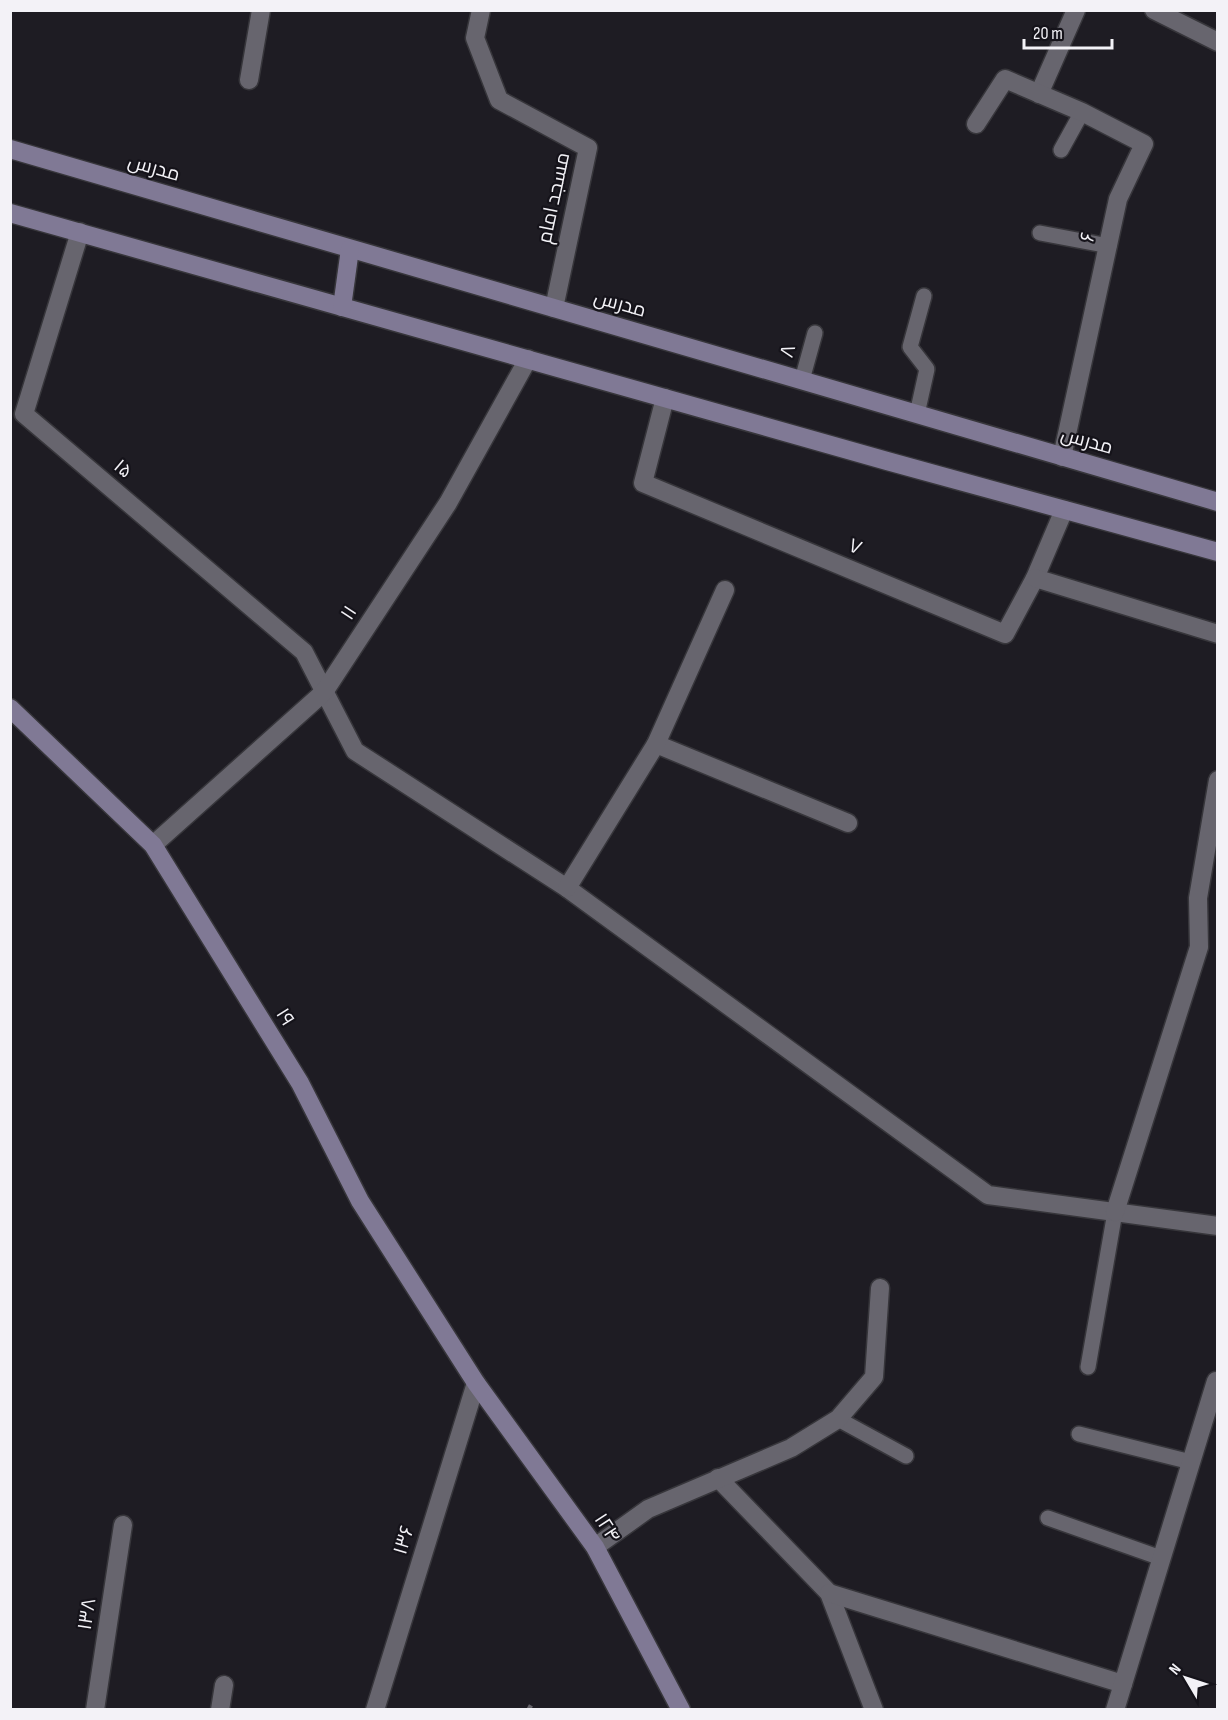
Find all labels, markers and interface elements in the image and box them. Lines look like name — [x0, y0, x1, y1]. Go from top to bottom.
scale bar — [1024, 12, 1112, 50]
text: 20 m — [1033, 23, 1063, 44]
street label: مدرس — [125, 149, 183, 187]
street label: مسجد امام — [533, 150, 576, 246]
street label: ۶ — [1075, 230, 1101, 244]
street label: مدرس — [591, 285, 649, 323]
street label: ۸ — [775, 342, 801, 360]
street label: مدرس — [1058, 422, 1116, 460]
street label: ۱۵ — [109, 454, 137, 484]
street label: ۷ — [845, 534, 865, 560]
street label: ۱۱ — [336, 601, 362, 625]
street label: ۱۹ — [270, 1004, 300, 1030]
street label: ۱۲۴ — [589, 1509, 625, 1547]
street label: ۱۳۶ — [388, 1522, 420, 1558]
street label: ۱۳۸ — [73, 1596, 101, 1632]
north arrow — [1156, 1648, 1216, 1708]
text: N — [1165, 1660, 1186, 1679]

